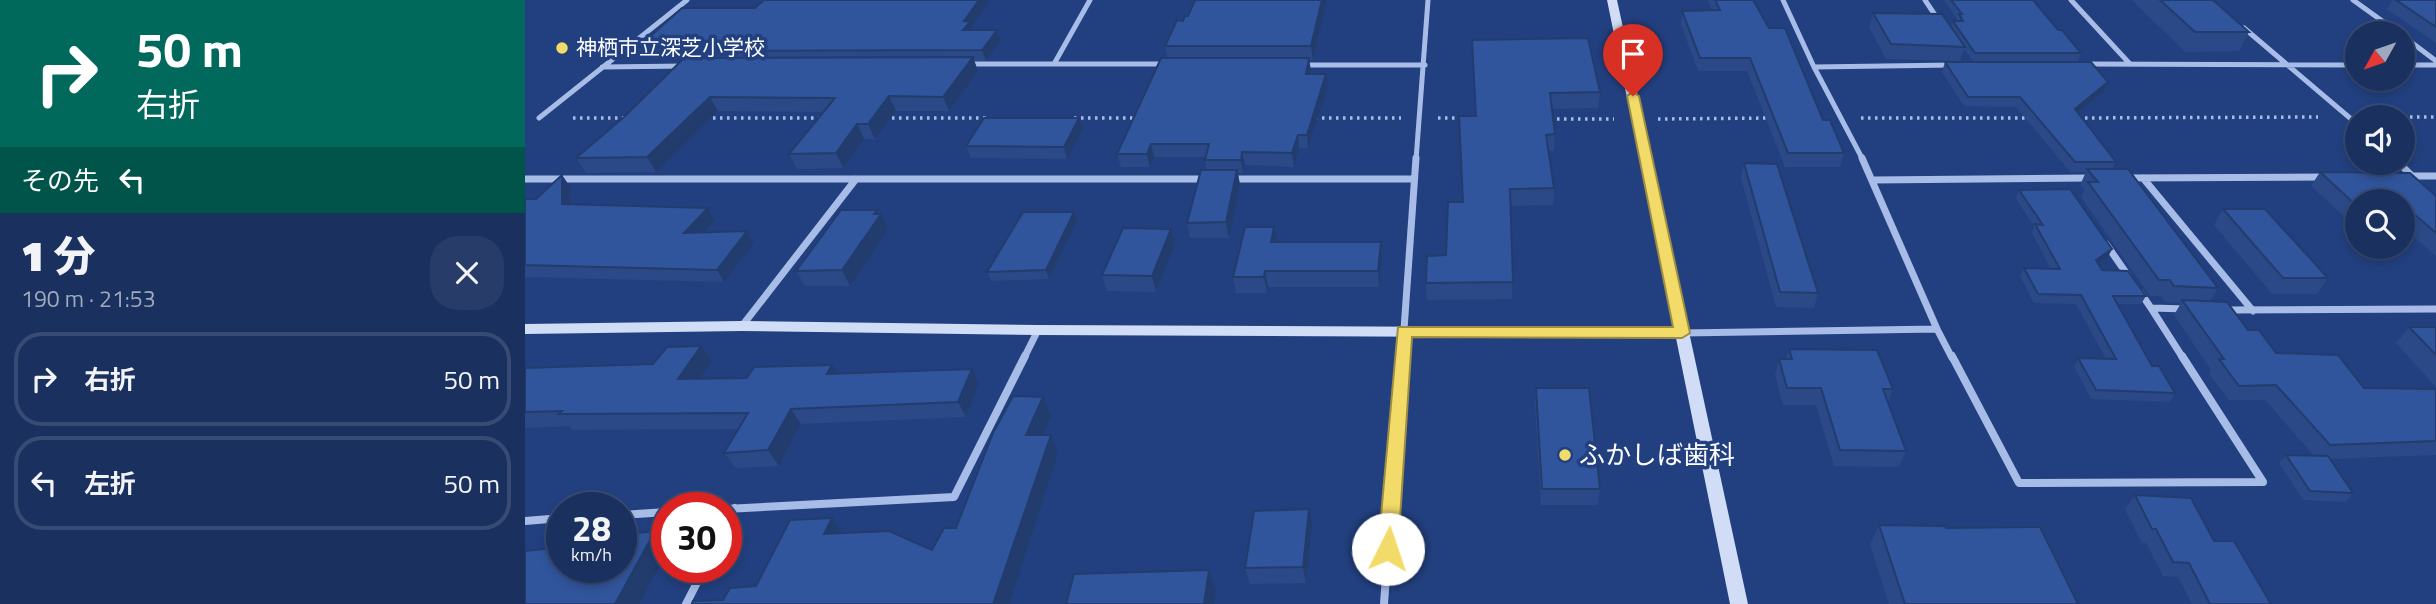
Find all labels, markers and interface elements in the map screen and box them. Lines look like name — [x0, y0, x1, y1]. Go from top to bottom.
text: 50 m — [136, 11, 243, 86]
north arrow — [2345, 21, 2415, 91]
map controls — [2345, 21, 2415, 259]
pin — [1603, 24, 1663, 96]
icon: right — [21, 28, 112, 119]
place label: 神栖市立深芝小学校 — [576, 31, 765, 63]
icon: arrive — [1614, 35, 1652, 73]
marker: 神栖市立深芝小学校 — [554, 40, 570, 56]
text: 右折 — [136, 80, 200, 128]
button: sound — [2345, 105, 2415, 175]
text: その先 — [21, 161, 99, 200]
icon: left — [113, 161, 151, 199]
button: search — [2345, 189, 2415, 259]
text: 1 分 — [21, 223, 95, 287]
button: close — [430, 236, 504, 310]
text: 190 m · 21:53 — [21, 281, 156, 316]
icon: right — [25, 360, 63, 398]
text: 右折 — [84, 360, 136, 399]
text: 50 m — [443, 360, 500, 399]
place label: ふかしば歯科 — [1579, 435, 1735, 474]
marker: ふかしば歯科 — [1557, 447, 1573, 463]
icon: left — [25, 464, 63, 502]
text: 左折 — [84, 464, 136, 503]
text: 50 m — [443, 464, 500, 503]
speed limit sign: 30 — [651, 492, 742, 583]
text: 28 — [572, 501, 611, 555]
position arrow — [1351, 512, 1425, 586]
text: km/h — [571, 541, 612, 568]

